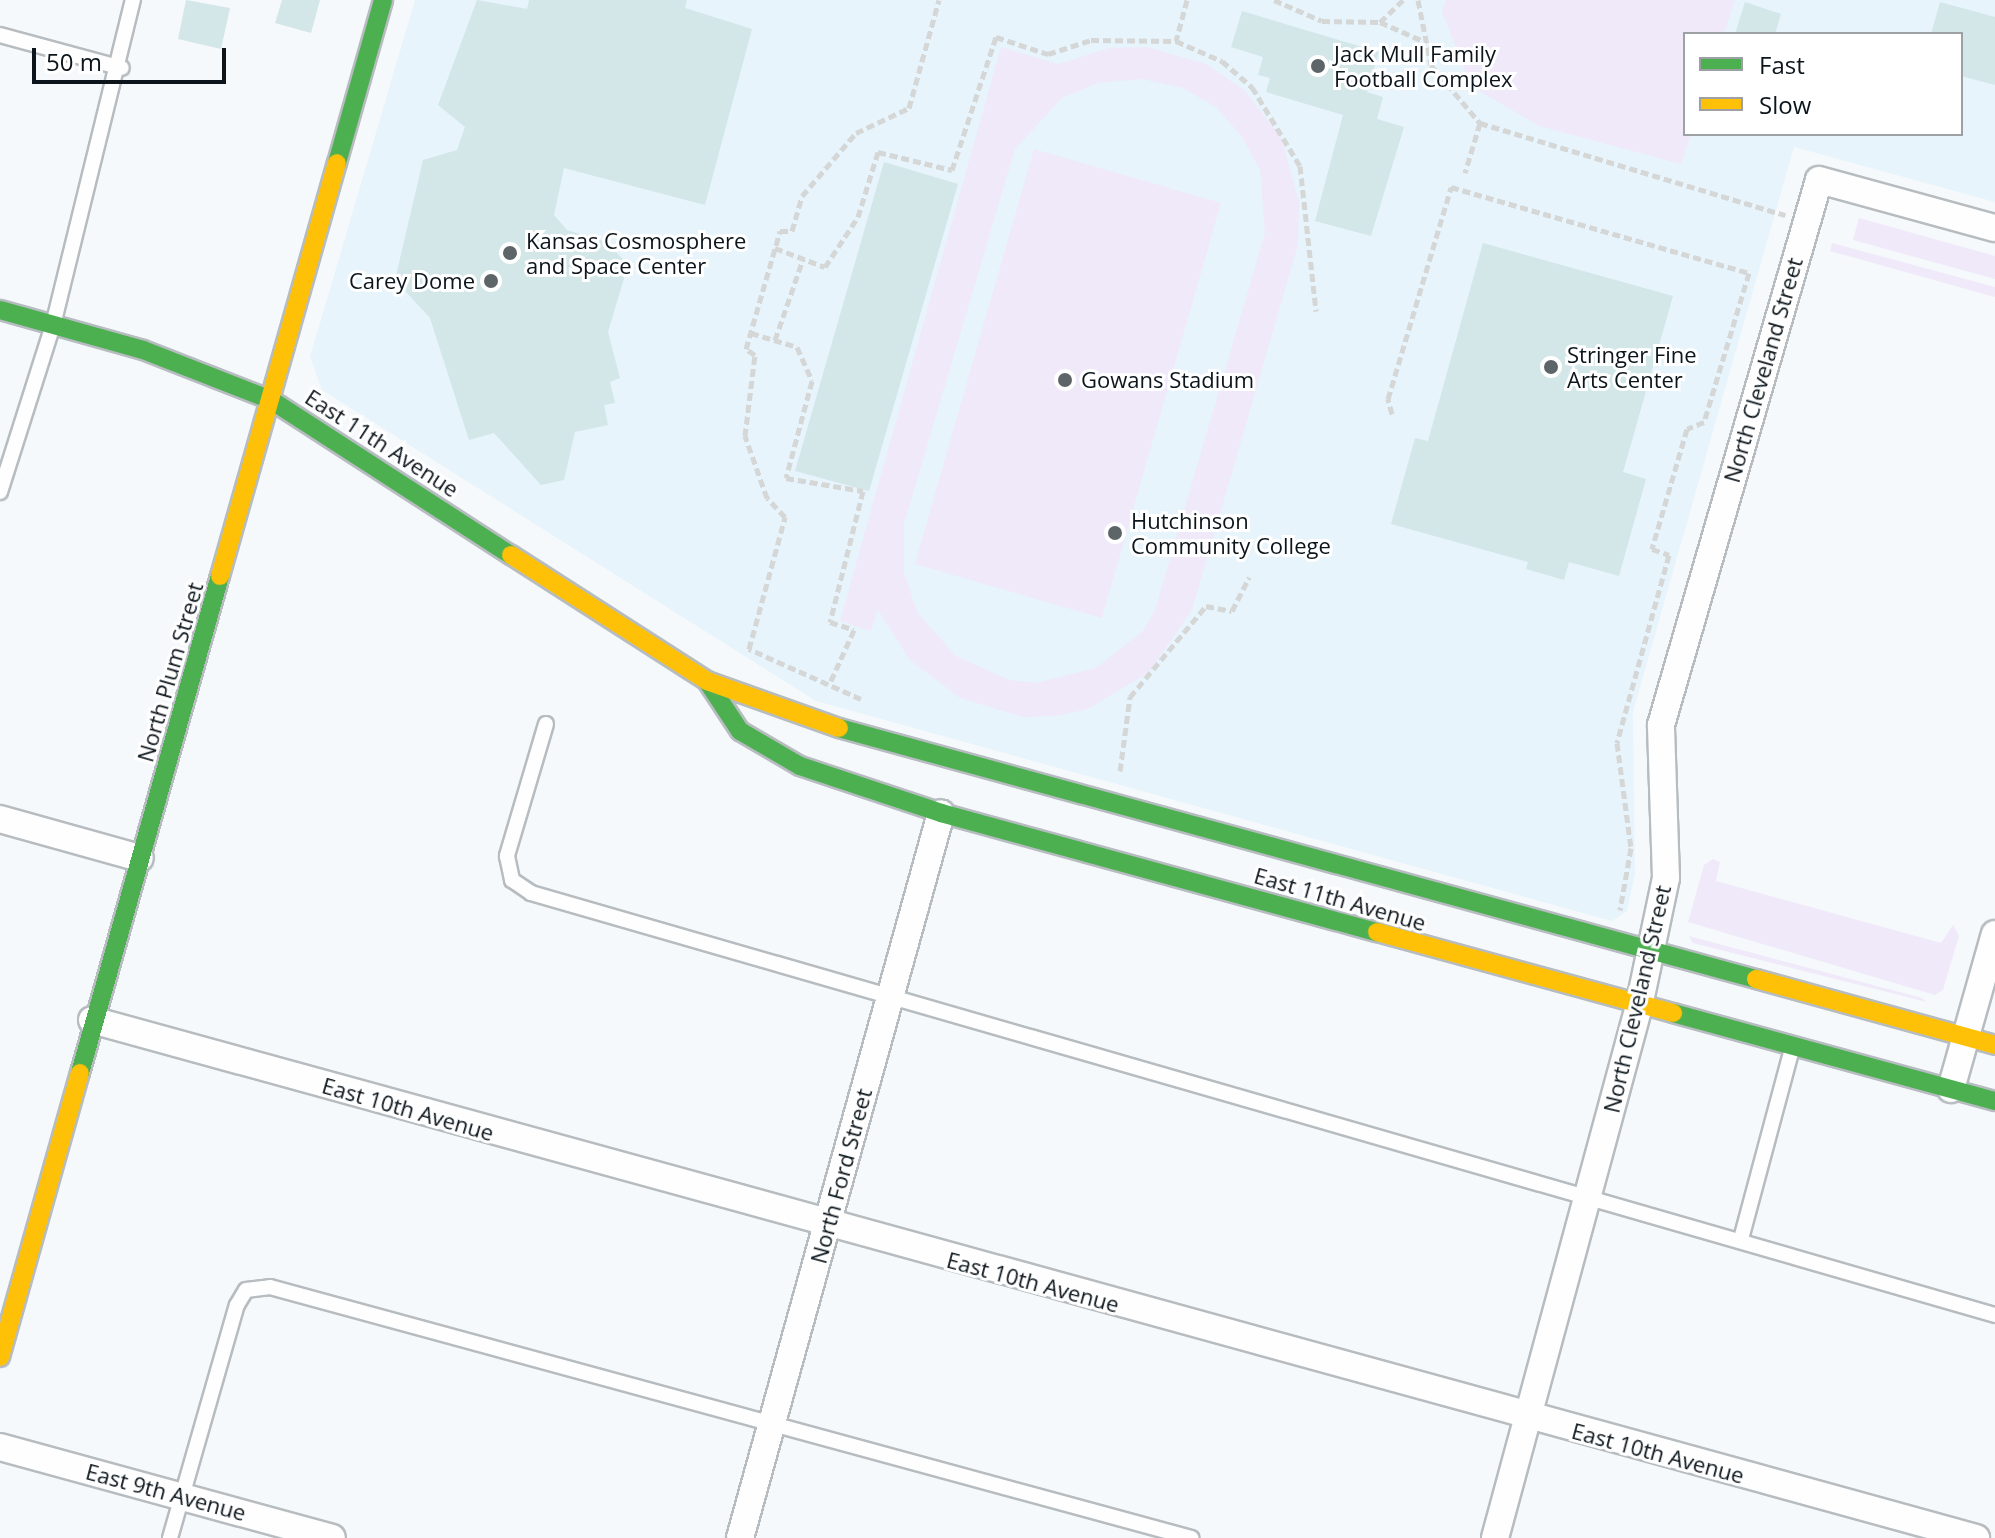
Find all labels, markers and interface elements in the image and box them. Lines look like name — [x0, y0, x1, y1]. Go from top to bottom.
scale bar — [36, 32, 230, 82]
legend — [1683, 32, 1963, 136]
place label: Jack Mull Family Football Complex — [1334, 40, 1513, 92]
text: 50 m — [46, 45, 102, 78]
text: Fast — [1759, 48, 1805, 81]
marker: Jack Mull Family Football Complex — [1309, 57, 1327, 75]
text: Slow — [1759, 88, 1811, 121]
place label: Kansas Cosmosphere and Space Center — [526, 227, 746, 278]
marker: Kansas Cosmosphere and Space Center — [501, 244, 519, 262]
street label: North Cleveland Street — [1718, 254, 1808, 486]
place label: Carey Dome — [349, 268, 475, 294]
marker: Carey Dome — [482, 272, 500, 290]
place label: Stringer Fine Arts Center — [1567, 341, 1697, 392]
marker: Stringer Fine Arts Center — [1542, 358, 1560, 376]
place label: Gowans Stadium — [1081, 367, 1254, 393]
marker: Gowans Stadium — [1056, 371, 1074, 389]
street label: East 11th Avenue — [300, 384, 464, 502]
place label: Hutchinson Community College — [1131, 507, 1331, 558]
marker: Hutchinson Community College — [1106, 524, 1124, 542]
street label: North Plum Street — [132, 579, 208, 765]
street label: East 11th Avenue — [1251, 862, 1429, 936]
street label: North Cleveland Street — [1598, 883, 1676, 1115]
street label: East 10th Avenue — [319, 1072, 497, 1146]
street label: North Ford Street — [805, 1086, 877, 1266]
street label: East 10th Avenue — [944, 1246, 1122, 1318]
street label: East 10th Avenue — [1569, 1417, 1747, 1489]
street label: East 9th Avenue — [83, 1458, 249, 1526]

